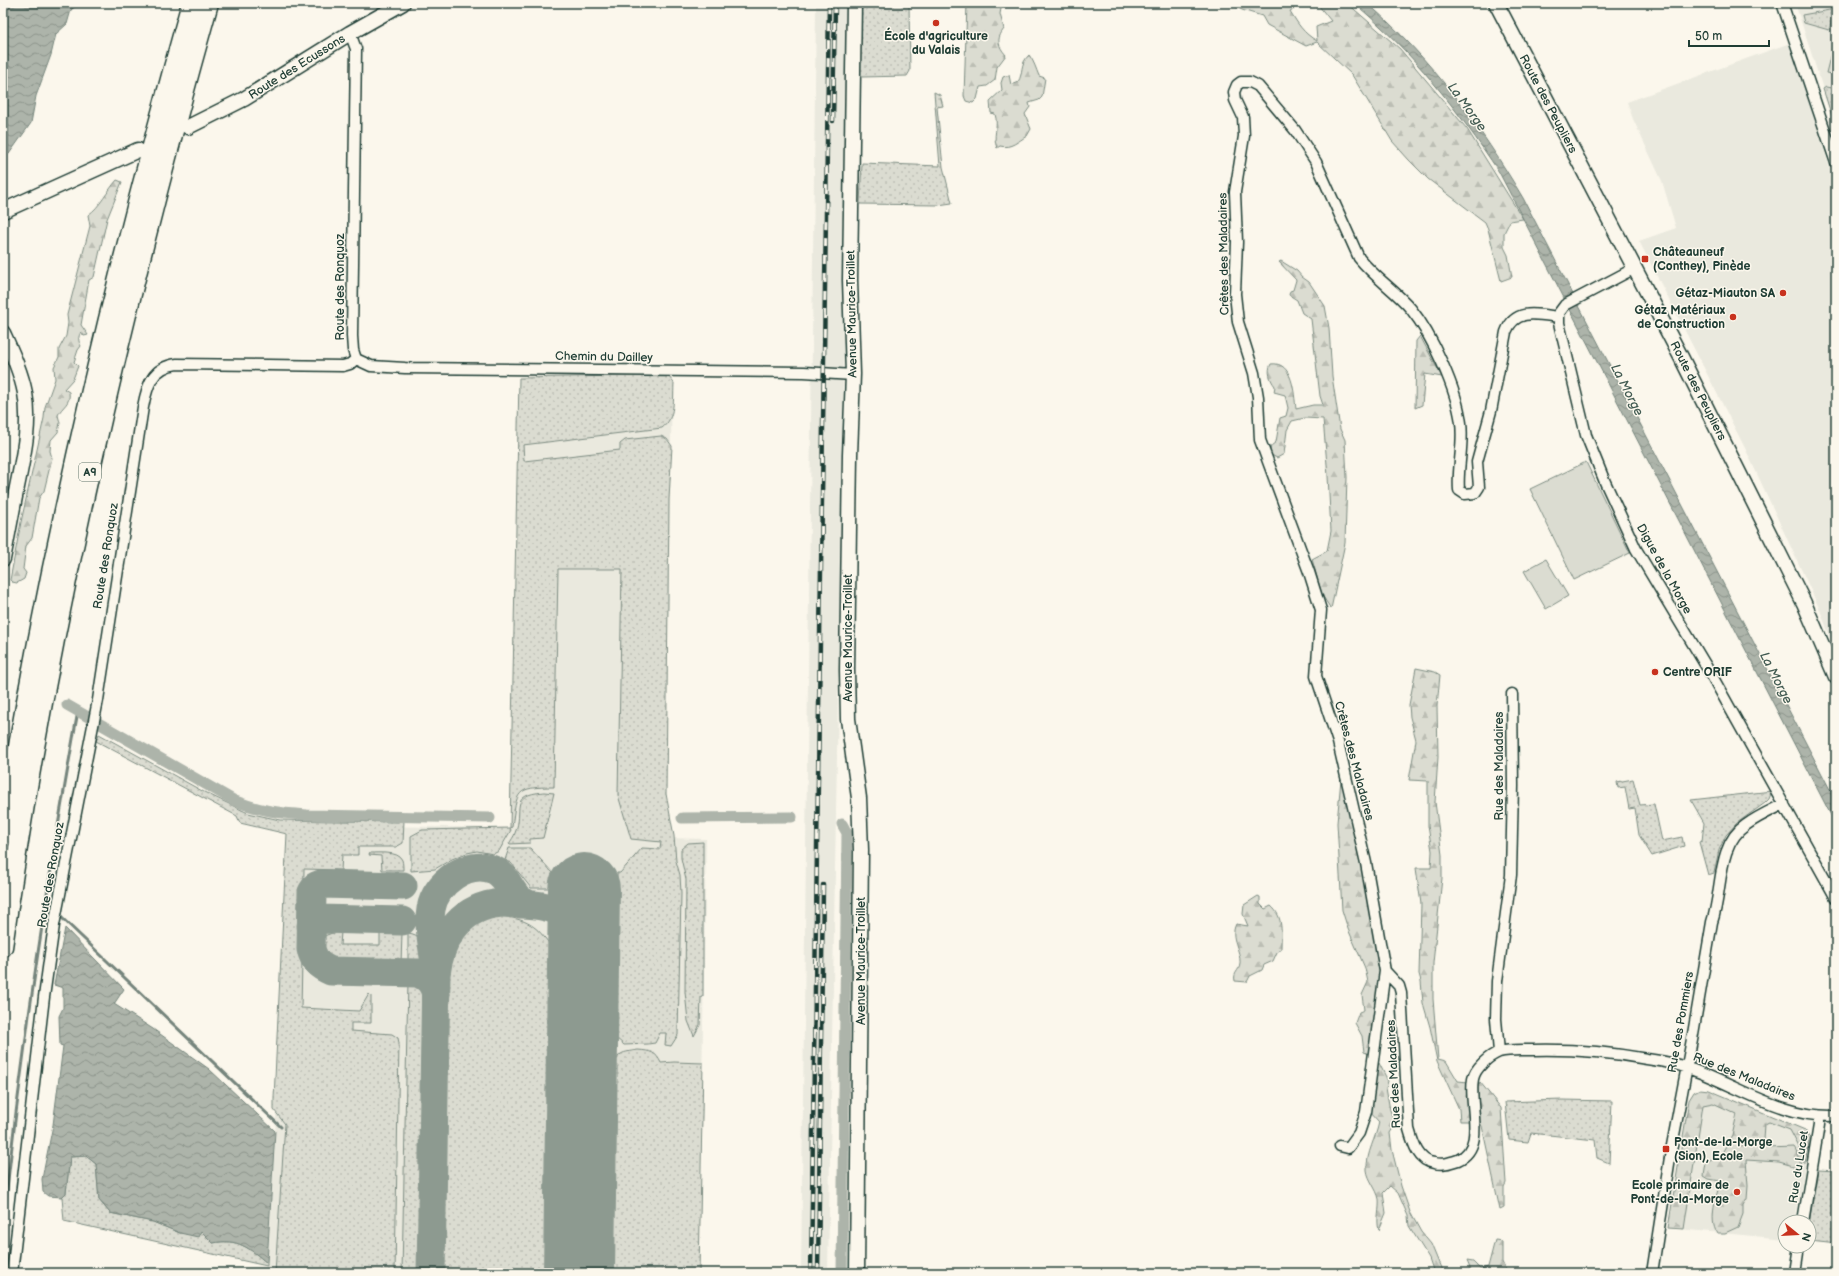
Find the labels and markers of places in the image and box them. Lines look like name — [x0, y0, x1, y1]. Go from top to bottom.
marker: École d'agriculture du Valais — [931, 18, 941, 28]
place label: École d'agriculture du Valais — [884, 27, 988, 58]
place label: Châteauneuf (Conthey), Pinède — [1653, 245, 1751, 274]
marker: Châteauneuf (Conthey), Pinède — [1640, 254, 1650, 264]
place label: Gétaz-Miauton SA — [1675, 286, 1776, 301]
marker: Gétaz-Miauton SA — [1778, 288, 1788, 298]
place label: Gétaz Matériaux de Construction — [1634, 303, 1726, 332]
marker: Gétaz Matériaux de Construction — [1728, 312, 1738, 322]
place label: Centre ORIF — [1663, 665, 1733, 680]
marker: Centre ORIF — [1650, 667, 1660, 677]
place label: Pont-de-la-Morge (Sion), Ecole — [1674, 1135, 1773, 1164]
marker: Pont-de-la-Morge (Sion), Ecole — [1661, 1144, 1671, 1154]
place label: Ecole primaire de Pont-de-la-Morge — [1631, 1178, 1729, 1207]
marker: Ecole primaire de Pont-de-la-Morge — [1732, 1187, 1742, 1197]

